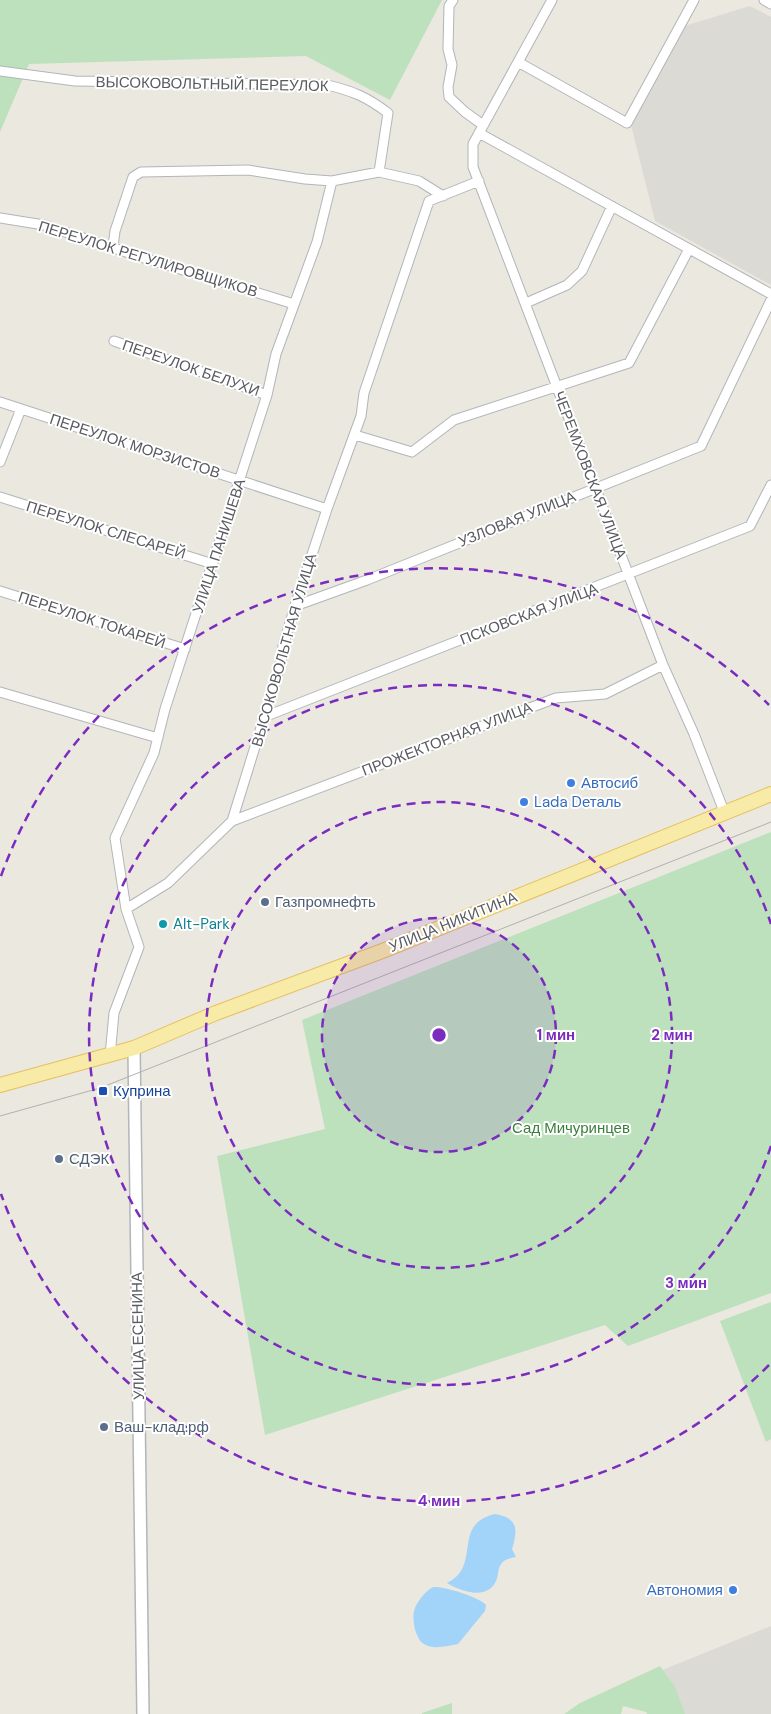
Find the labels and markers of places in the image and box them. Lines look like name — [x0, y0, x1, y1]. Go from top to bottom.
place label: Автосиб — [581, 773, 638, 793]
marker: Автосиб — [565, 777, 577, 789]
place label: Lada Dеталь — [534, 792, 622, 812]
marker: Lada Dеталь — [518, 796, 530, 808]
place label: Газпромнефть — [275, 892, 376, 912]
marker: Газпромнефть — [259, 896, 271, 908]
place label: Alt-Park — [173, 914, 230, 934]
marker: Alt-Park — [157, 918, 169, 930]
centre of rings — [430, 1026, 448, 1044]
place label: Куприна — [113, 1081, 171, 1101]
marker: Куприна — [97, 1085, 109, 1097]
place label: СДЭК — [69, 1149, 109, 1169]
marker: СДЭК — [53, 1153, 65, 1165]
place label: Ваш-клад.рф — [114, 1417, 209, 1437]
marker: Ваш-клад.рф — [98, 1421, 110, 1433]
place label: Автономия — [647, 1580, 723, 1600]
marker: Автономия — [727, 1584, 739, 1596]

